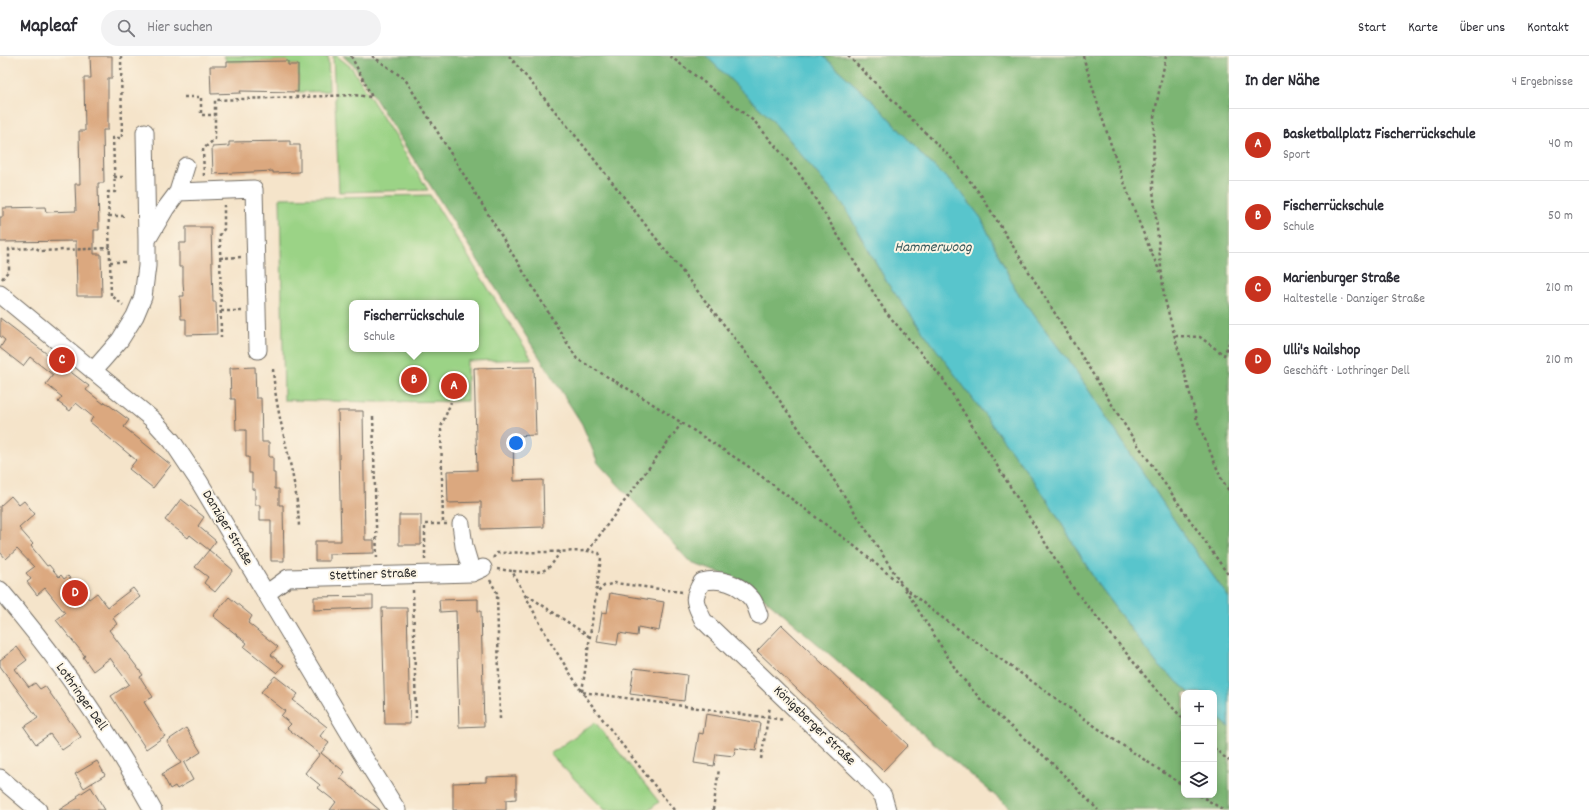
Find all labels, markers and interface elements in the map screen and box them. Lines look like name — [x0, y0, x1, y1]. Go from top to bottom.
search box — [101, 10, 381, 46]
text: Mapleaf — [20, 14, 77, 41]
icon: search — [115, 17, 137, 39]
text: Hier suchen — [147, 17, 213, 39]
text: Start — [1358, 18, 1386, 38]
text: Karte — [1408, 18, 1438, 38]
text: Über uns — [1460, 18, 1505, 38]
text: Kontakt — [1527, 18, 1569, 38]
text: In der Nähe — [1245, 70, 1320, 94]
text: 4 Ergebnisse — [1512, 73, 1573, 92]
text: Basketballplatz Fischerrückschule — [1283, 124, 1475, 146]
text: A — [1254, 135, 1262, 154]
text: 40 m — [1549, 135, 1573, 154]
text: Sport — [1283, 146, 1310, 165]
text: Fischerrückschule — [1283, 196, 1384, 218]
text: B — [1255, 207, 1261, 226]
text: 50 m — [1548, 207, 1573, 226]
text: Schule — [1283, 218, 1314, 237]
water label: Hammerwoog — [894, 237, 972, 259]
text: Marienburger Straße — [1283, 268, 1400, 290]
text: C — [1255, 279, 1261, 298]
text: 210 m — [1545, 279, 1573, 298]
text: Haltestelle · Danziger Straße — [1283, 290, 1425, 309]
popup — [349, 300, 479, 352]
text: Fischerrückschule — [364, 306, 464, 328]
text: Schule — [364, 328, 395, 347]
text: Ulli's Nailshop — [1283, 340, 1360, 362]
pin: C — [49, 345, 75, 375]
text: D — [1255, 351, 1261, 370]
text: 210 m — [1545, 351, 1573, 370]
text: Geschäft · Lothringer Dell — [1283, 362, 1410, 381]
pin: B — [401, 365, 427, 395]
pin: A — [441, 371, 467, 401]
your location — [506, 433, 526, 453]
street label: Danziger Straße — [197, 487, 257, 569]
street label: Stettiner Straße — [329, 563, 417, 587]
pin: D — [62, 578, 88, 608]
street label: Lothringer Dell — [50, 659, 112, 735]
street label: Königsberger Straße — [768, 681, 860, 771]
map controls — [1181, 690, 1217, 798]
button: + — [1181, 690, 1217, 726]
button: − — [1181, 726, 1217, 762]
button: layers — [1181, 762, 1217, 798]

